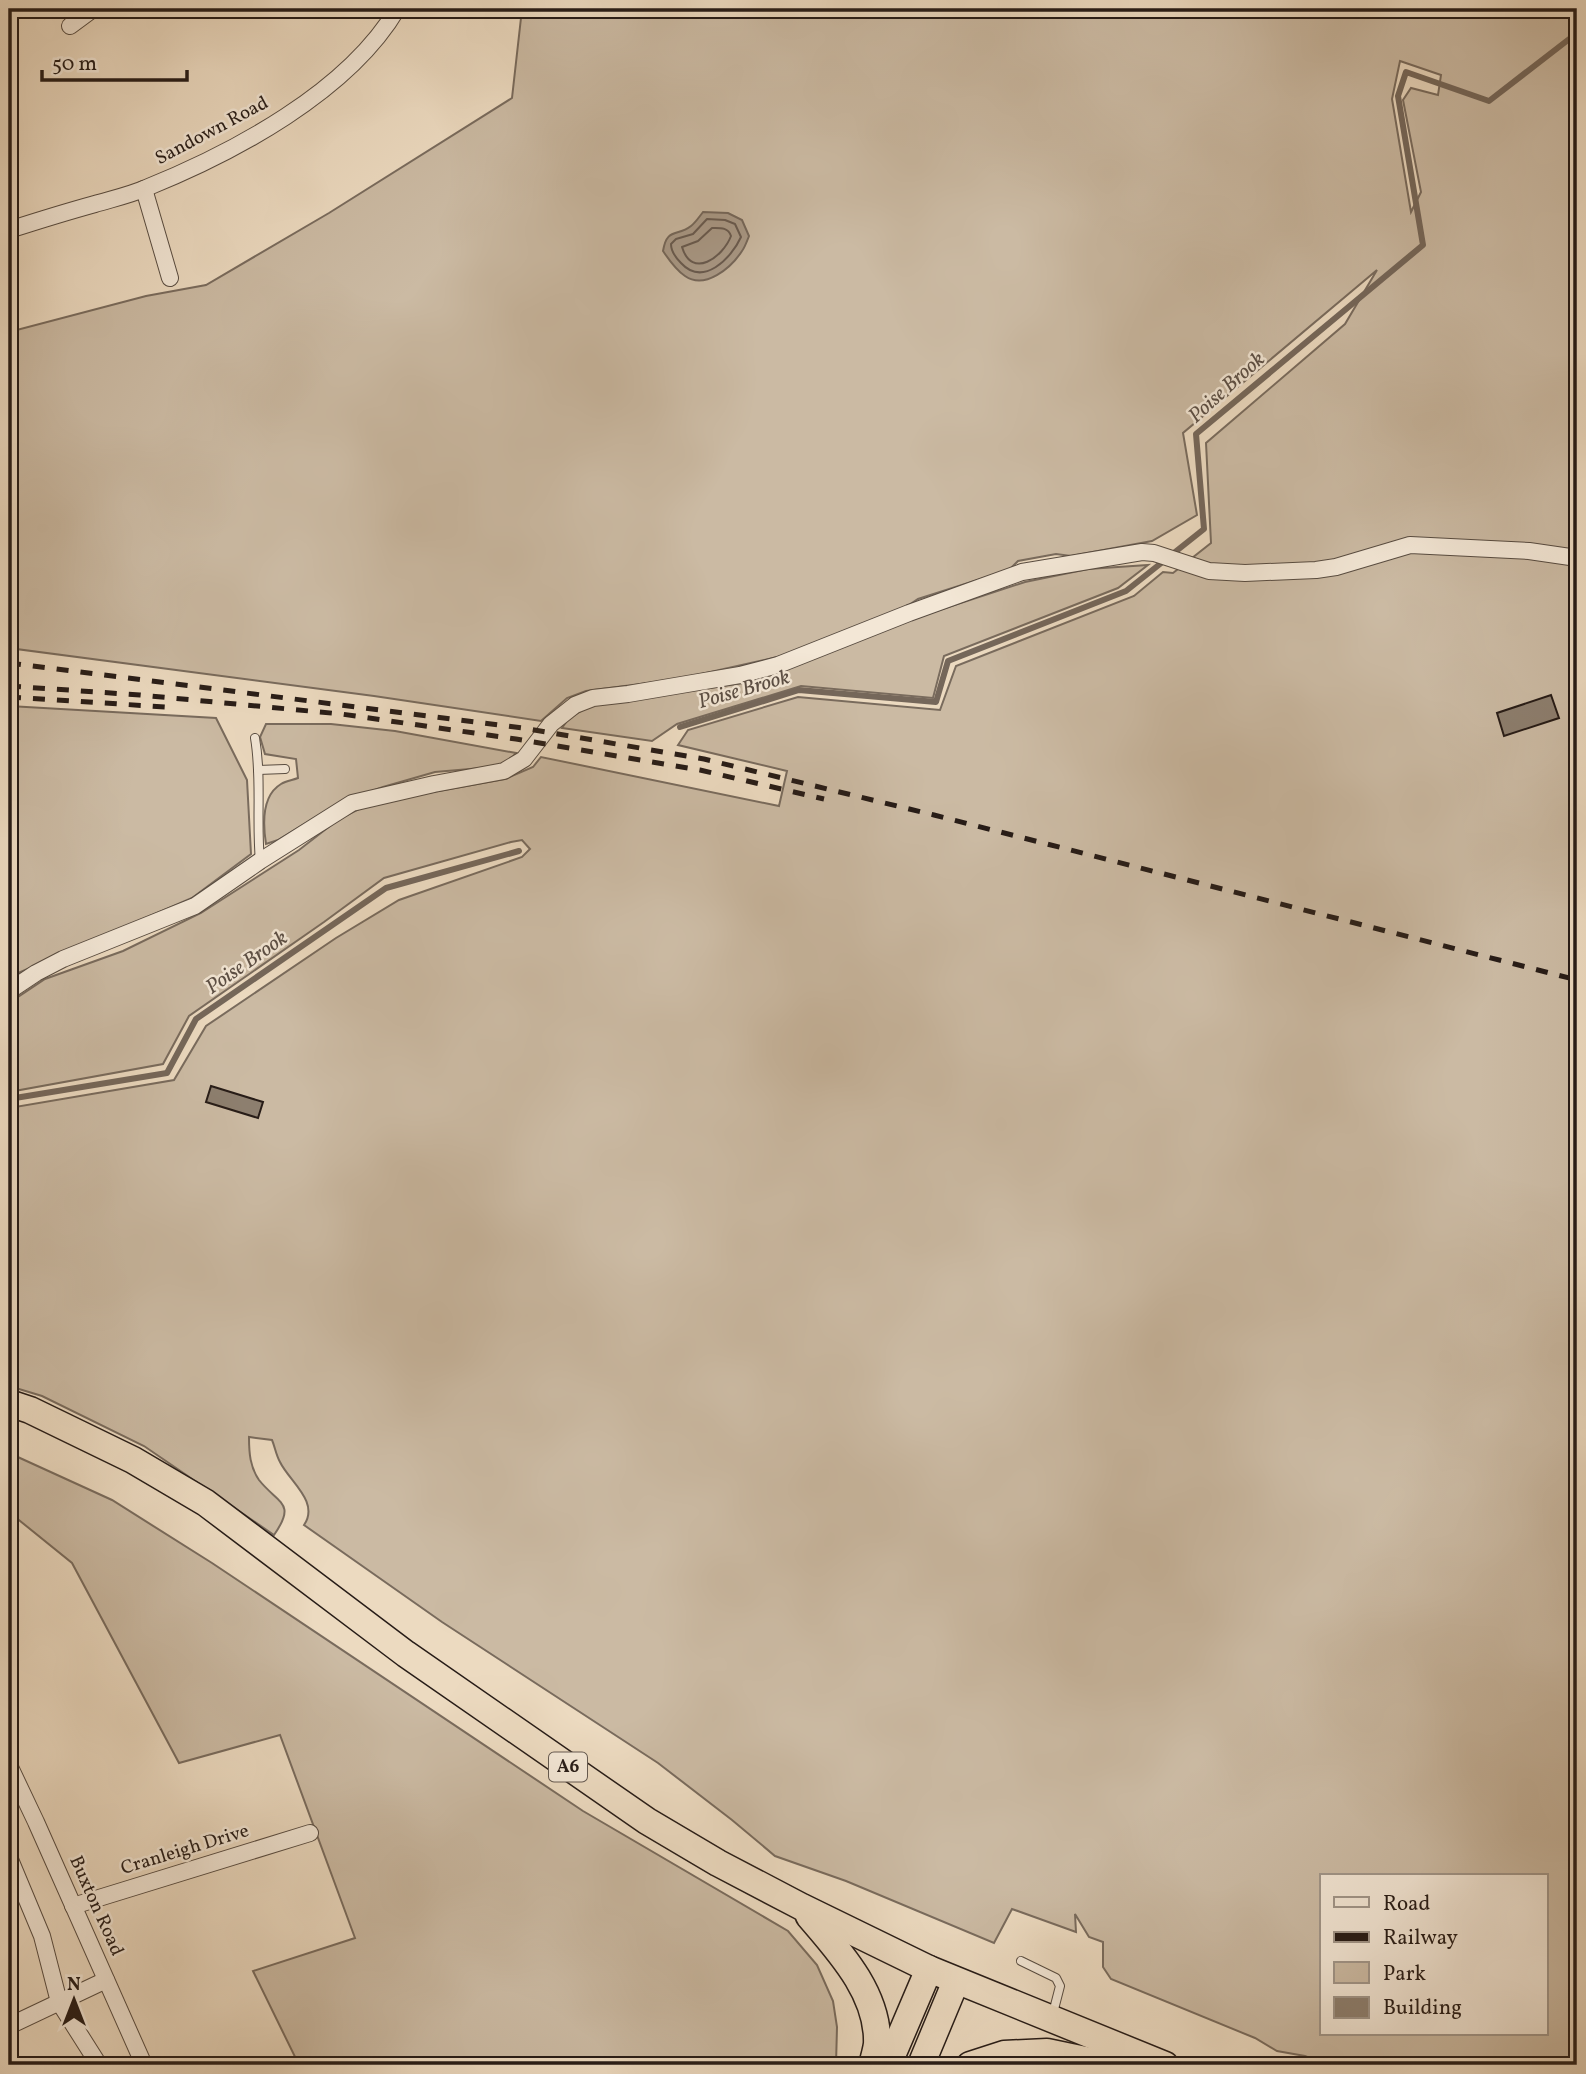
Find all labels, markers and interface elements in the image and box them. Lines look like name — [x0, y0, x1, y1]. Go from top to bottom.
scale bar — [42, 38, 187, 82]
text: 50 m — [52, 50, 97, 79]
street label: Sandown Road — [151, 90, 273, 172]
water label: Poise Brook — [1182, 345, 1272, 430]
water label: Poise Brook — [695, 663, 794, 717]
water label: Poise Brook — [200, 924, 294, 1002]
road number: A6 — [549, 1752, 587, 1782]
street label: Cranleigh Drive — [118, 1818, 252, 1882]
street label: Buxton Road — [62, 1852, 130, 1960]
legend — [1320, 1874, 1548, 2036]
text: Road — [1383, 1890, 1430, 1919]
text: Railway — [1383, 1924, 1459, 1953]
text: Park — [1383, 1960, 1426, 1989]
north arrow — [38, 1966, 108, 2036]
text: N — [67, 1972, 81, 1998]
text: Building — [1383, 1994, 1462, 2023]

